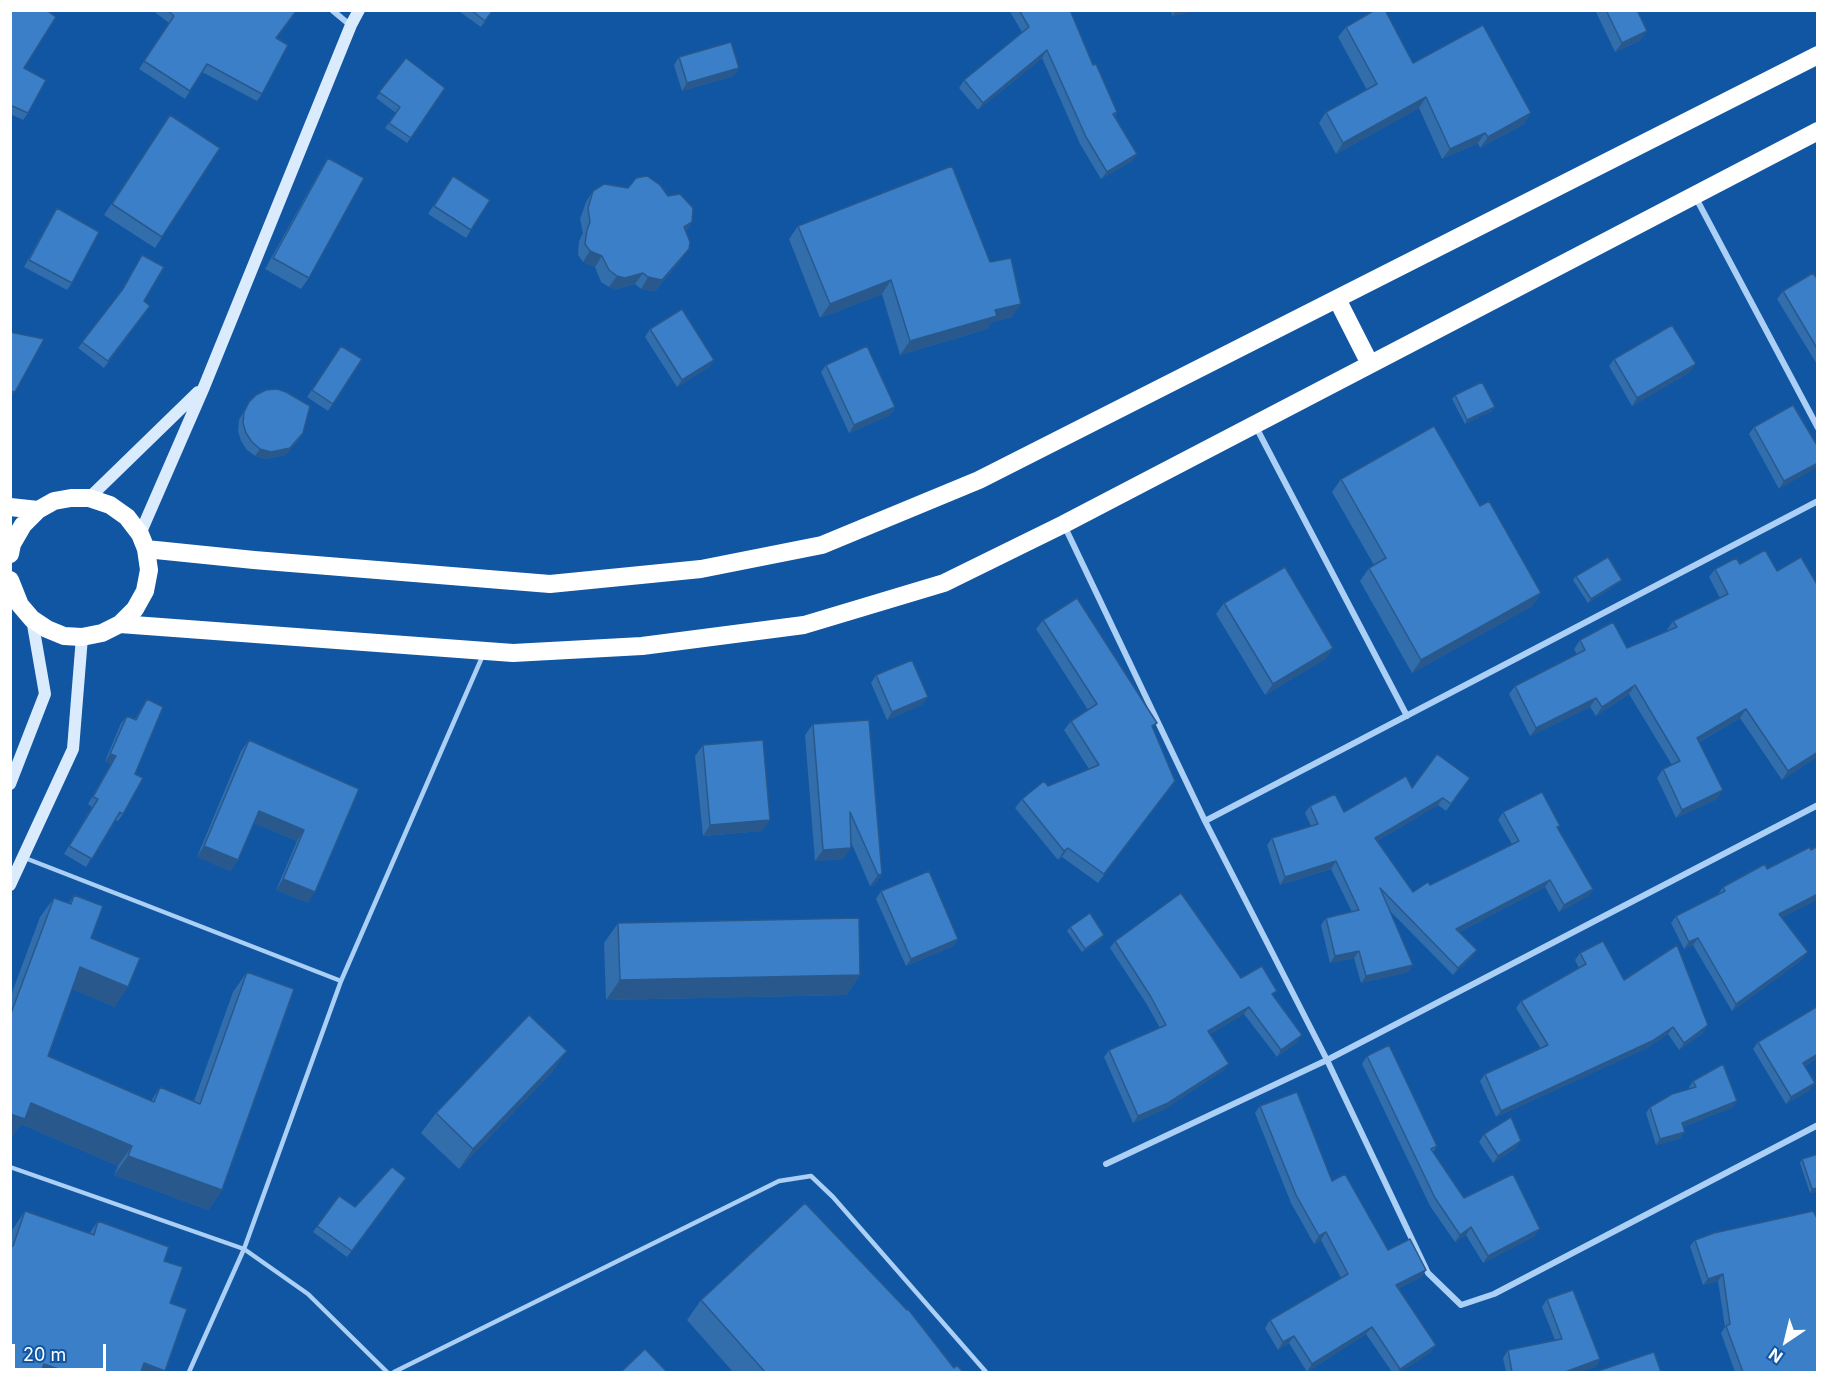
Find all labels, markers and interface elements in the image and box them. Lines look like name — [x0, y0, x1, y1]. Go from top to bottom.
north arrow — [1756, 1311, 1816, 1371]
scale bar — [15, 1332, 110, 1370]
text: 20 m — [23, 1344, 66, 1365]
text: N — [1765, 1344, 1786, 1367]

